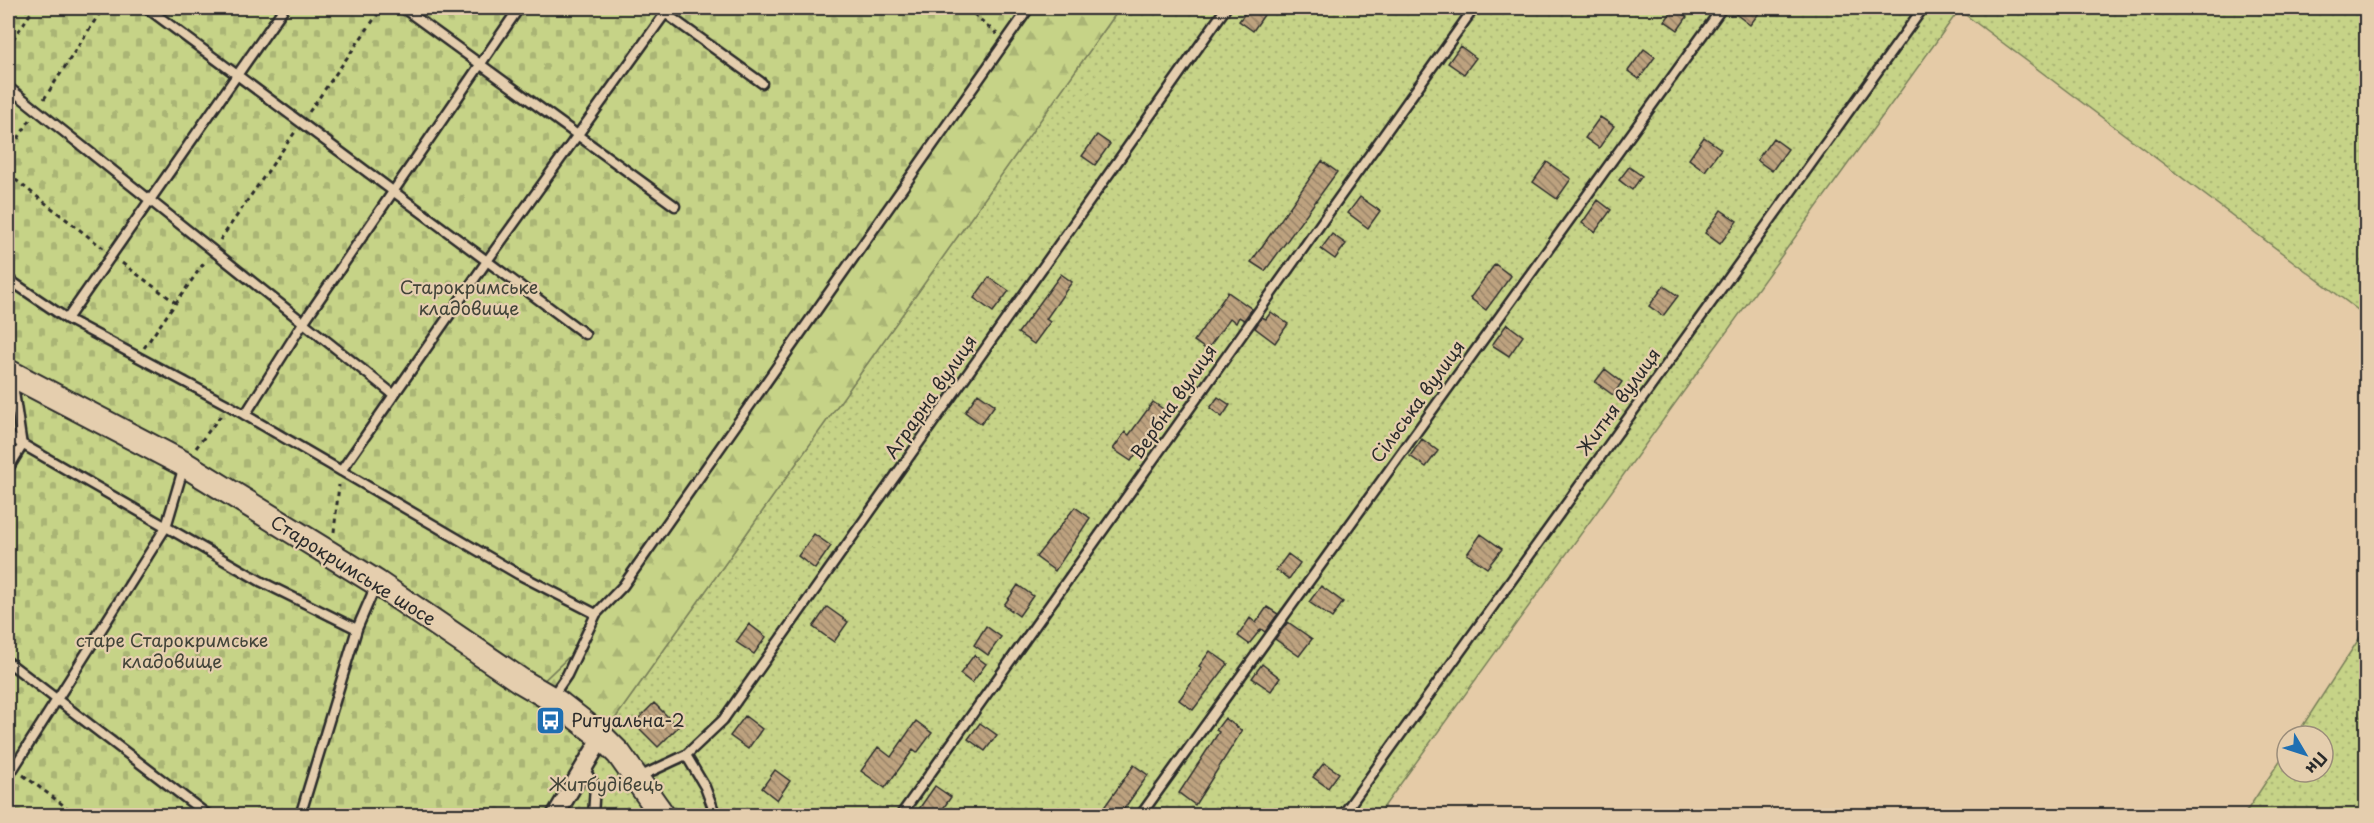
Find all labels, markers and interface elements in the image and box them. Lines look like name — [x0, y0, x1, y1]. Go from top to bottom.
park label: Старокримське кладовище — [400, 273, 538, 321]
street label: Аграрна вулиця — [877, 329, 983, 463]
street label: Сільська вулиця — [1363, 334, 1471, 468]
street label: Вербна вулиця — [1123, 338, 1222, 464]
street label: Житня вулиця — [1570, 342, 1666, 460]
street label: Старокримське шосе — [266, 508, 442, 632]
park label: старе Старокримське кладовище — [76, 626, 268, 674]
bus stop icon: Ритуальна-2 — [534, 705, 566, 737]
place label: Ритуальна-2 — [571, 706, 685, 733]
north arrow — [2275, 724, 2335, 784]
text: Пн — [2301, 748, 2334, 781]
park label: Житбудівець — [549, 770, 663, 797]

